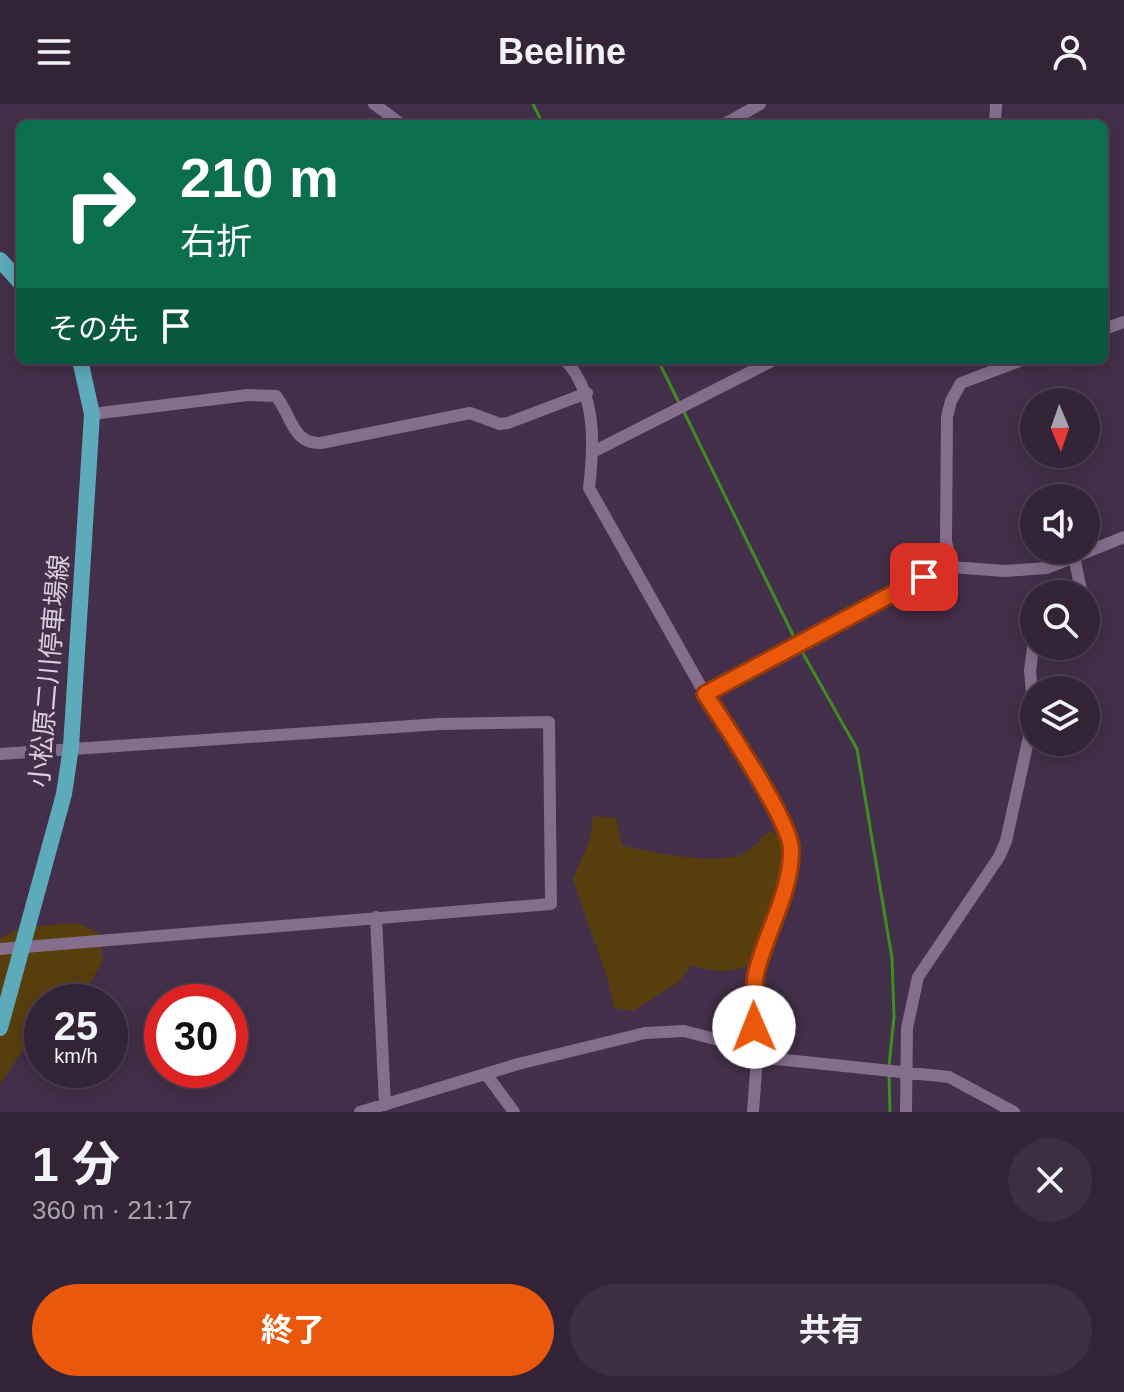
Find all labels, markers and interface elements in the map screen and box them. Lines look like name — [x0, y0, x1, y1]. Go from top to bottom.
icon: menu — [32, 30, 76, 74]
icon: person — [1048, 30, 1092, 74]
text: Beeline — [498, 31, 626, 72]
text: 210 m — [180, 146, 339, 209]
icon: right — [48, 152, 152, 256]
text: 右折 — [180, 221, 252, 262]
icon: arrive — [154, 304, 198, 348]
text: その先 — [48, 312, 138, 345]
north arrow — [1020, 388, 1100, 468]
map controls — [1020, 388, 1100, 756]
button: sound — [1020, 484, 1100, 564]
pin — [890, 543, 958, 611]
street label: 小松原二川停車場線 — [24, 553, 74, 789]
icon: arrive — [902, 555, 946, 599]
button: search — [1020, 580, 1100, 660]
button: layers — [1020, 676, 1100, 756]
speed limit sign: 30 — [144, 984, 248, 1088]
position arrow — [712, 985, 796, 1069]
text: 25 — [54, 1004, 98, 1048]
text: km/h — [54, 1045, 98, 1067]
text: 1 分 — [32, 1138, 120, 1191]
button: close — [1008, 1138, 1092, 1222]
text: 360 m · 21:17 — [32, 1195, 192, 1225]
button: 終了 — [32, 1284, 554, 1376]
button: 共有 — [570, 1284, 1092, 1376]

